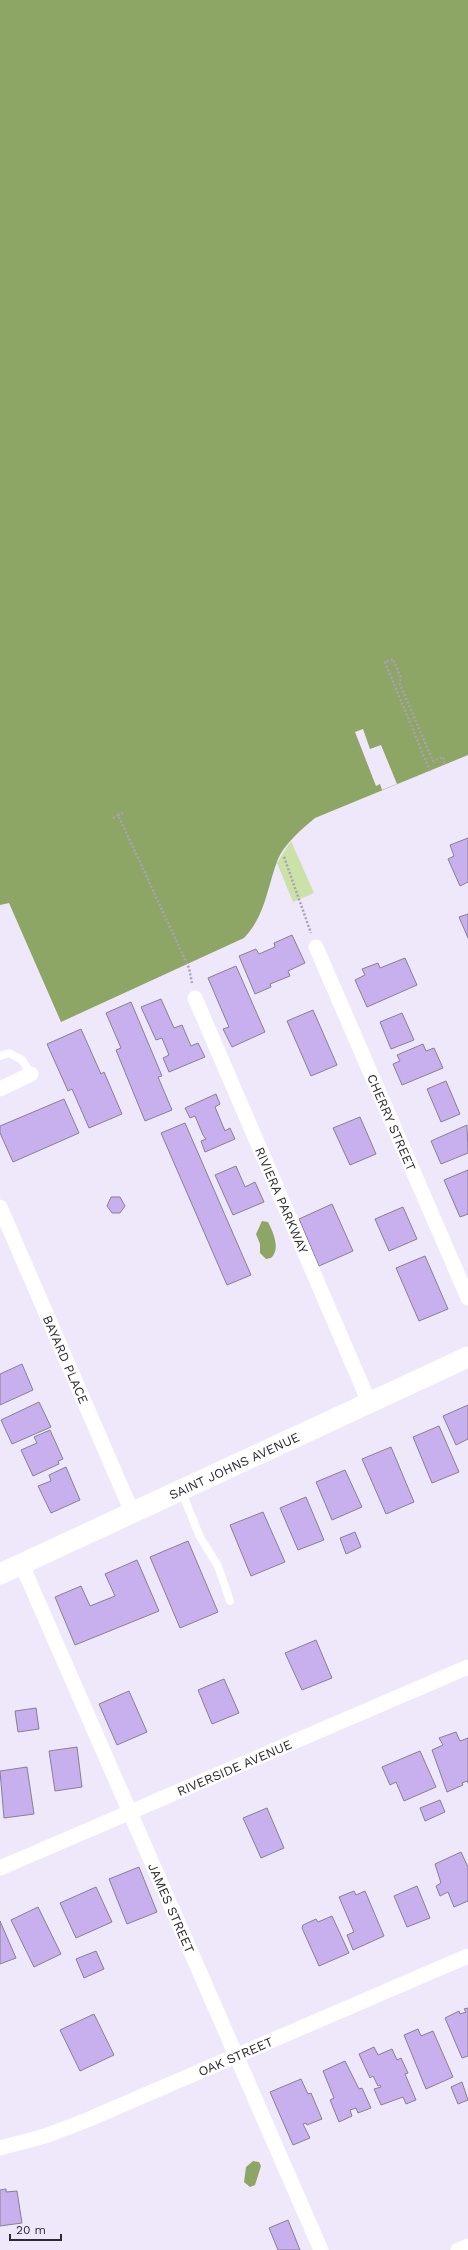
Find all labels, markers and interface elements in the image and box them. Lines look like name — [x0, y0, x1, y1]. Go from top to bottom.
street label: CHERRY STREET — [364, 1072, 420, 1173]
street label: RIVIERA PARKWAY — [252, 1144, 312, 1256]
street label: BAYARD PLACE — [40, 1313, 92, 1406]
street label: SAINT JOHNS AVENUE — [167, 1429, 302, 1502]
street label: RIVERSIDE AVENUE — [175, 1736, 294, 1799]
street label: JAMES STREET — [145, 1860, 198, 1955]
street label: OAK STREET — [196, 2033, 275, 2079]
scale bar — [10, 2216, 61, 2242]
text: 20 m — [16, 2223, 46, 2237]

